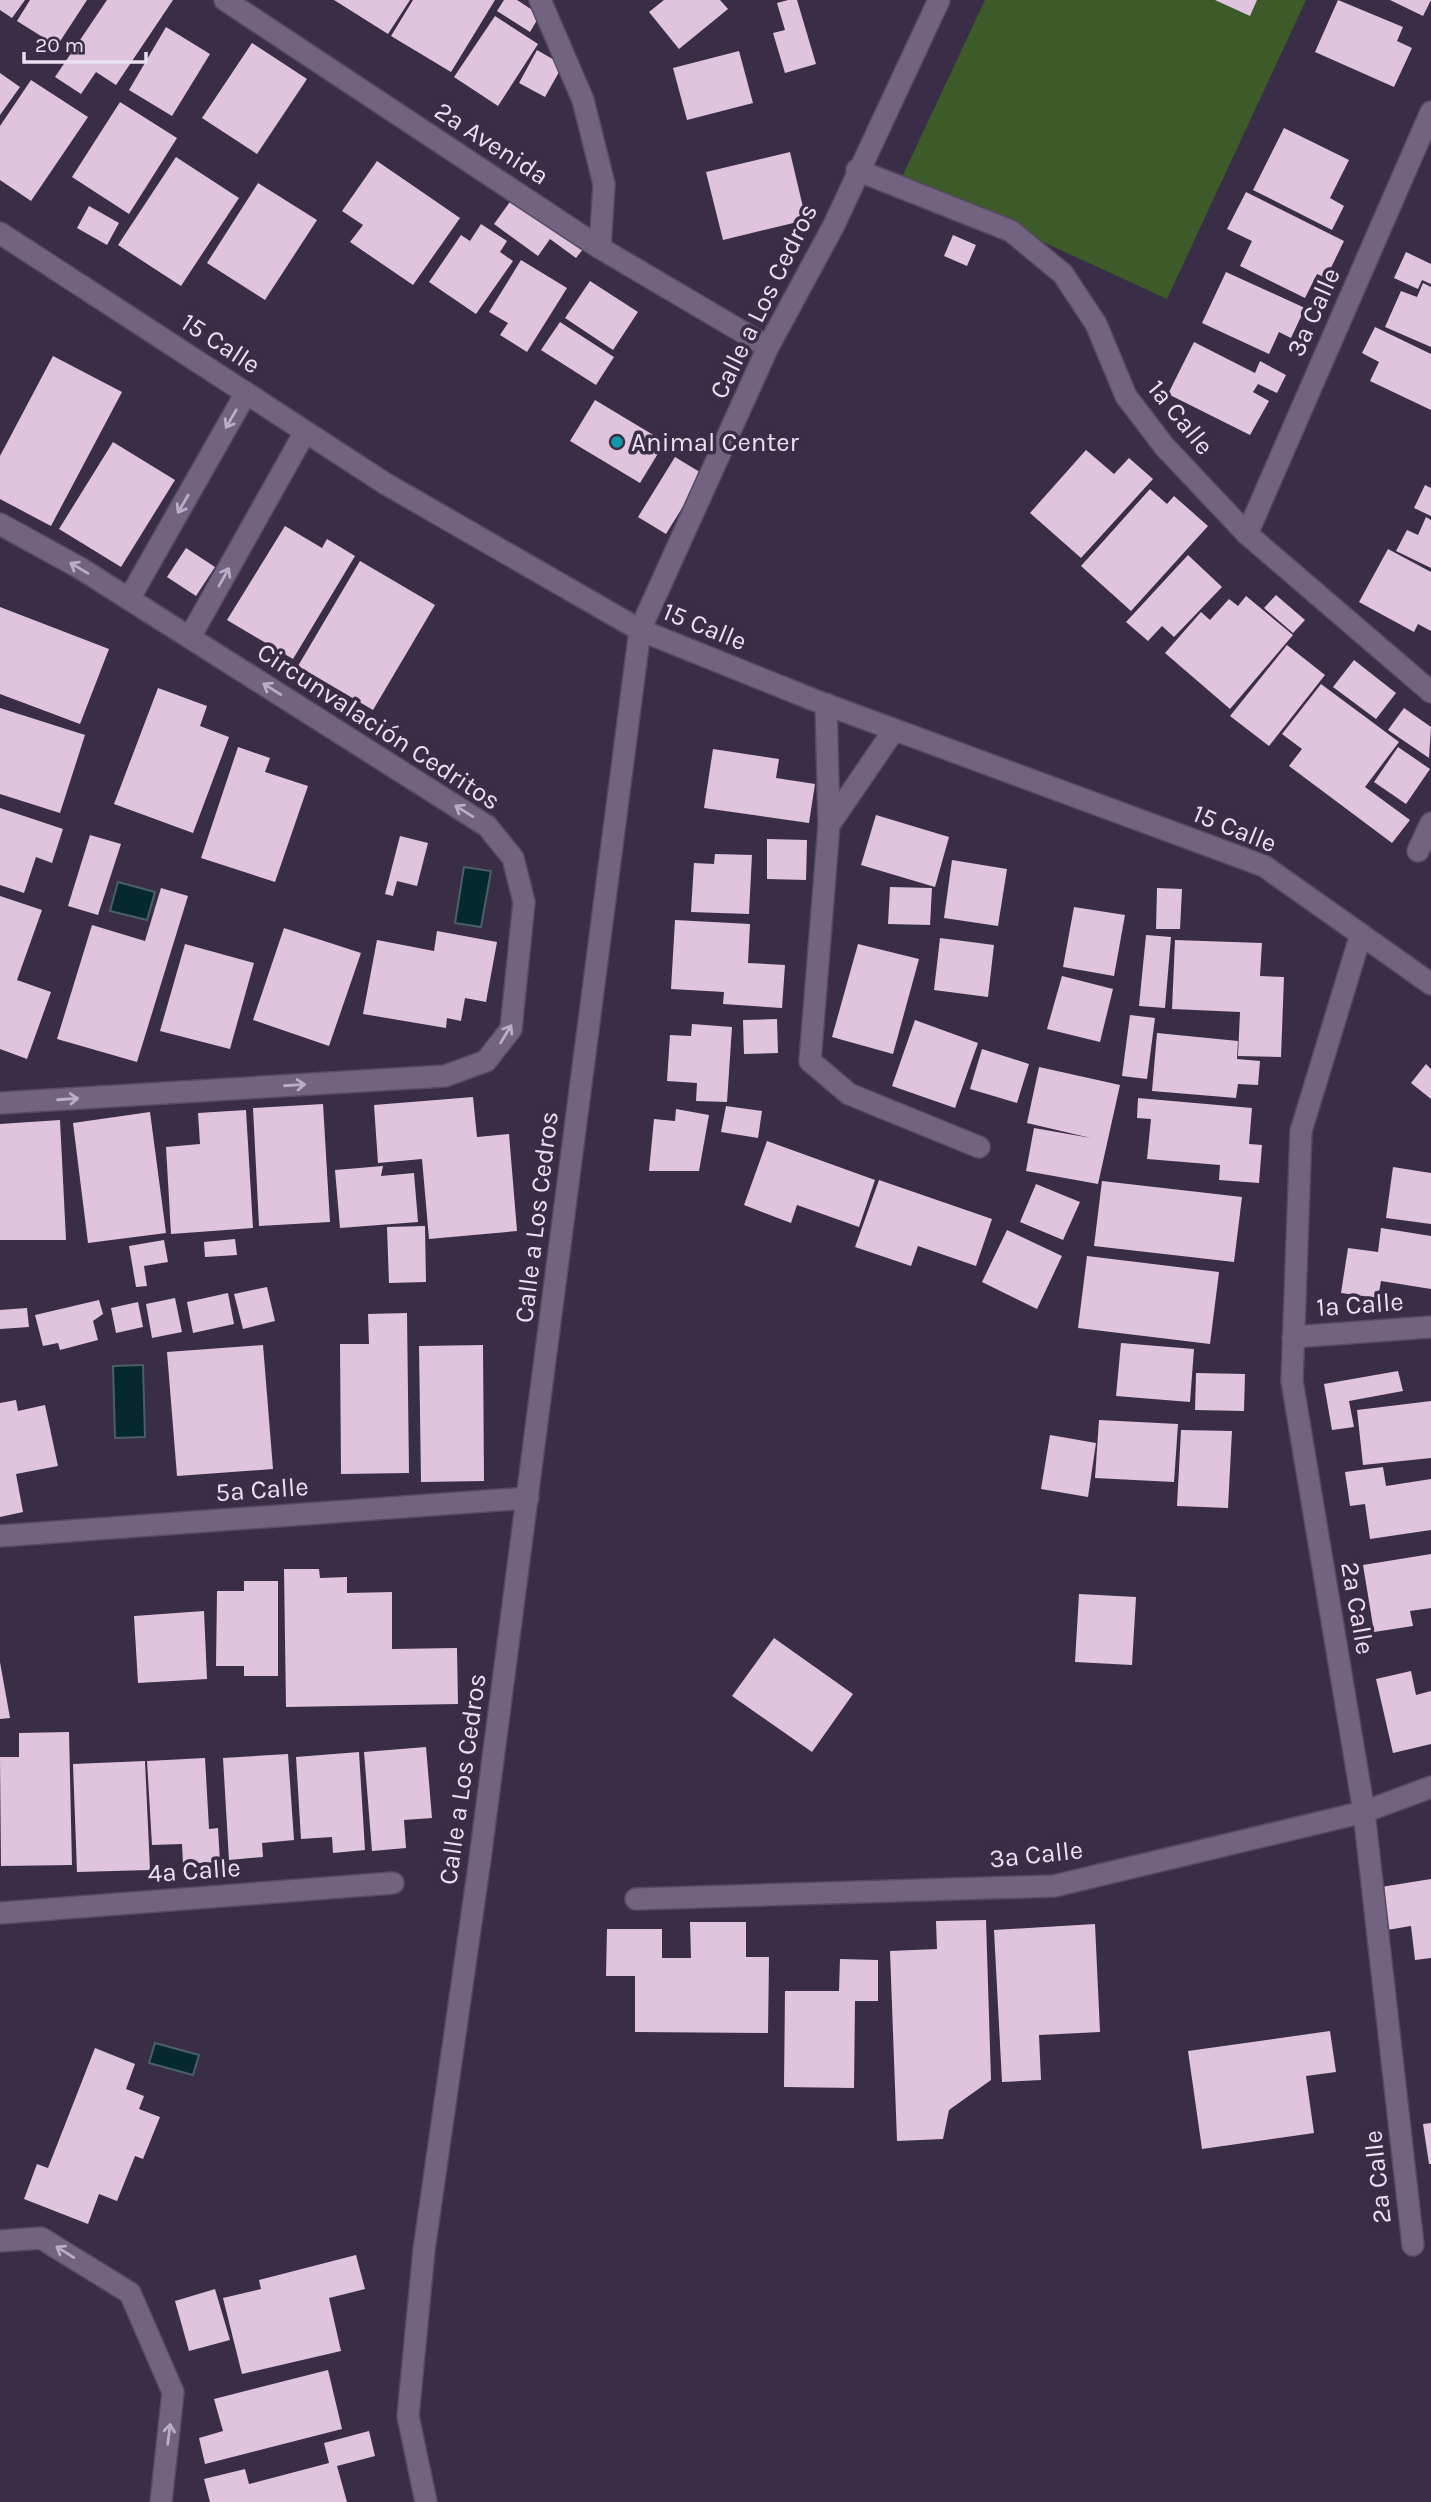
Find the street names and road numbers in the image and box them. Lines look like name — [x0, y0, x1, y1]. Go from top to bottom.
street label: 2a Avenida — [429, 95, 554, 192]
street label: Calle a Los Cedros — [703, 199, 824, 404]
street label: 3a Calle — [1280, 263, 1347, 361]
street label: 15 Calle — [176, 307, 266, 380]
street label: 1a Calle — [1141, 374, 1220, 461]
street label: 15 Calle — [658, 596, 751, 657]
street label: Circunvalación Cedritos — [251, 636, 506, 817]
street label: 15 Calle — [1188, 798, 1281, 859]
street label: Calle a Los Cedros — [508, 1109, 565, 1325]
street label: 1a Calle — [1315, 1286, 1405, 1323]
street label: 5a Calle — [214, 1471, 310, 1508]
street label: 2a Calle — [1334, 1559, 1381, 1657]
street label: Calle a Los Cedros — [432, 1671, 493, 1887]
street label: 3a Calle — [988, 1834, 1084, 1875]
street label: 4a Calle — [146, 1852, 242, 1889]
street label: 2a Calle — [1357, 2129, 1398, 2225]

